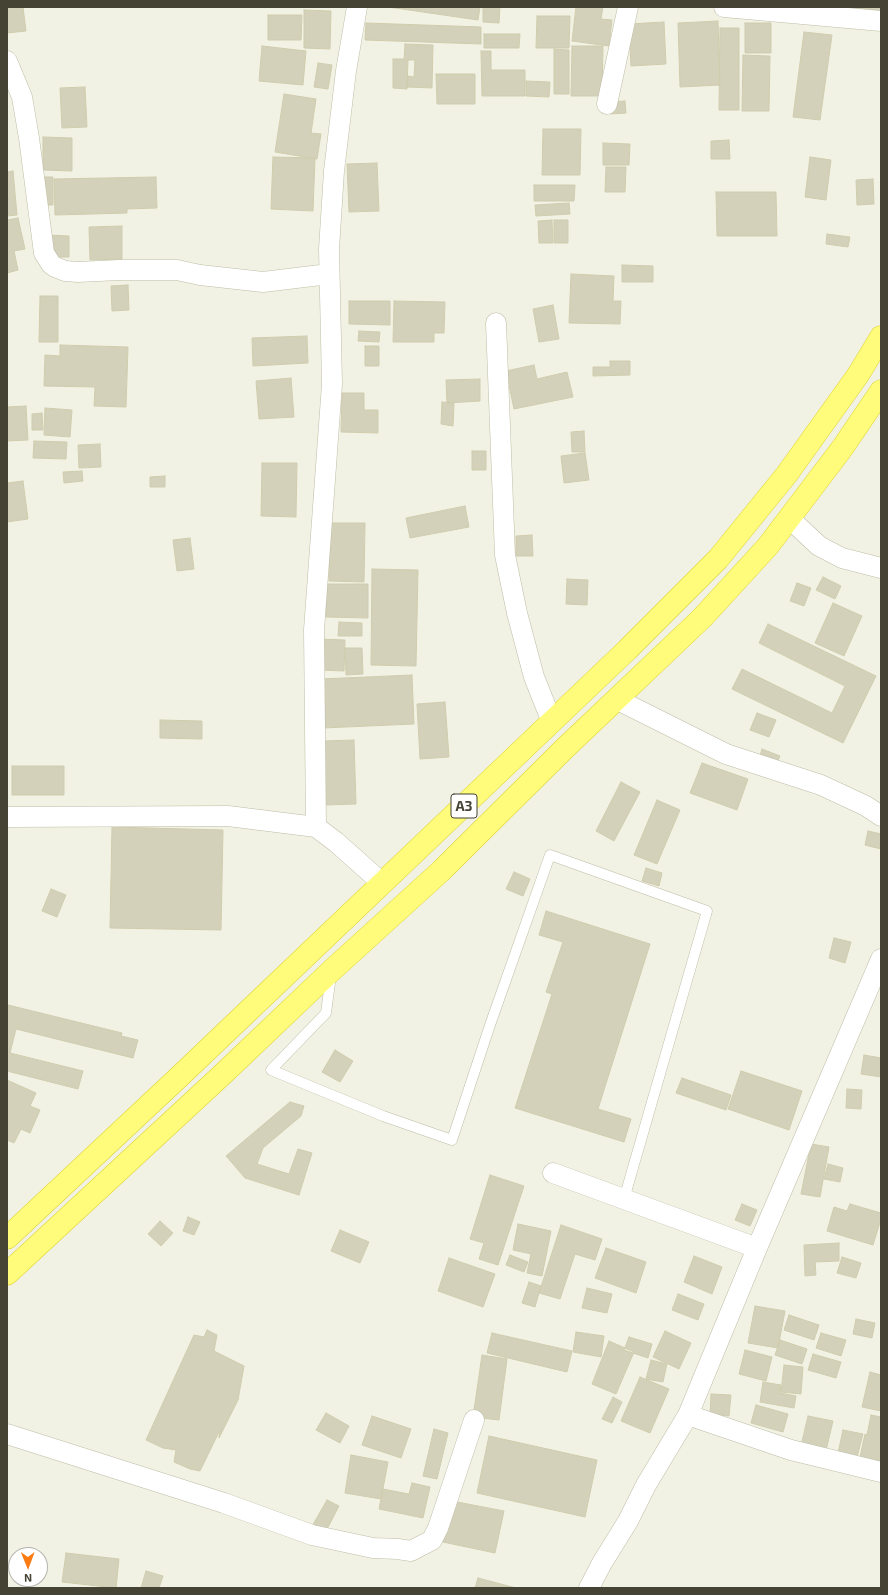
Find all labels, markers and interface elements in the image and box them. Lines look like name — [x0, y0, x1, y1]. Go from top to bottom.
road number: A3 — [451, 794, 477, 818]
north arrow — [8, 1547, 48, 1587]
text: N — [24, 1572, 32, 1585]

